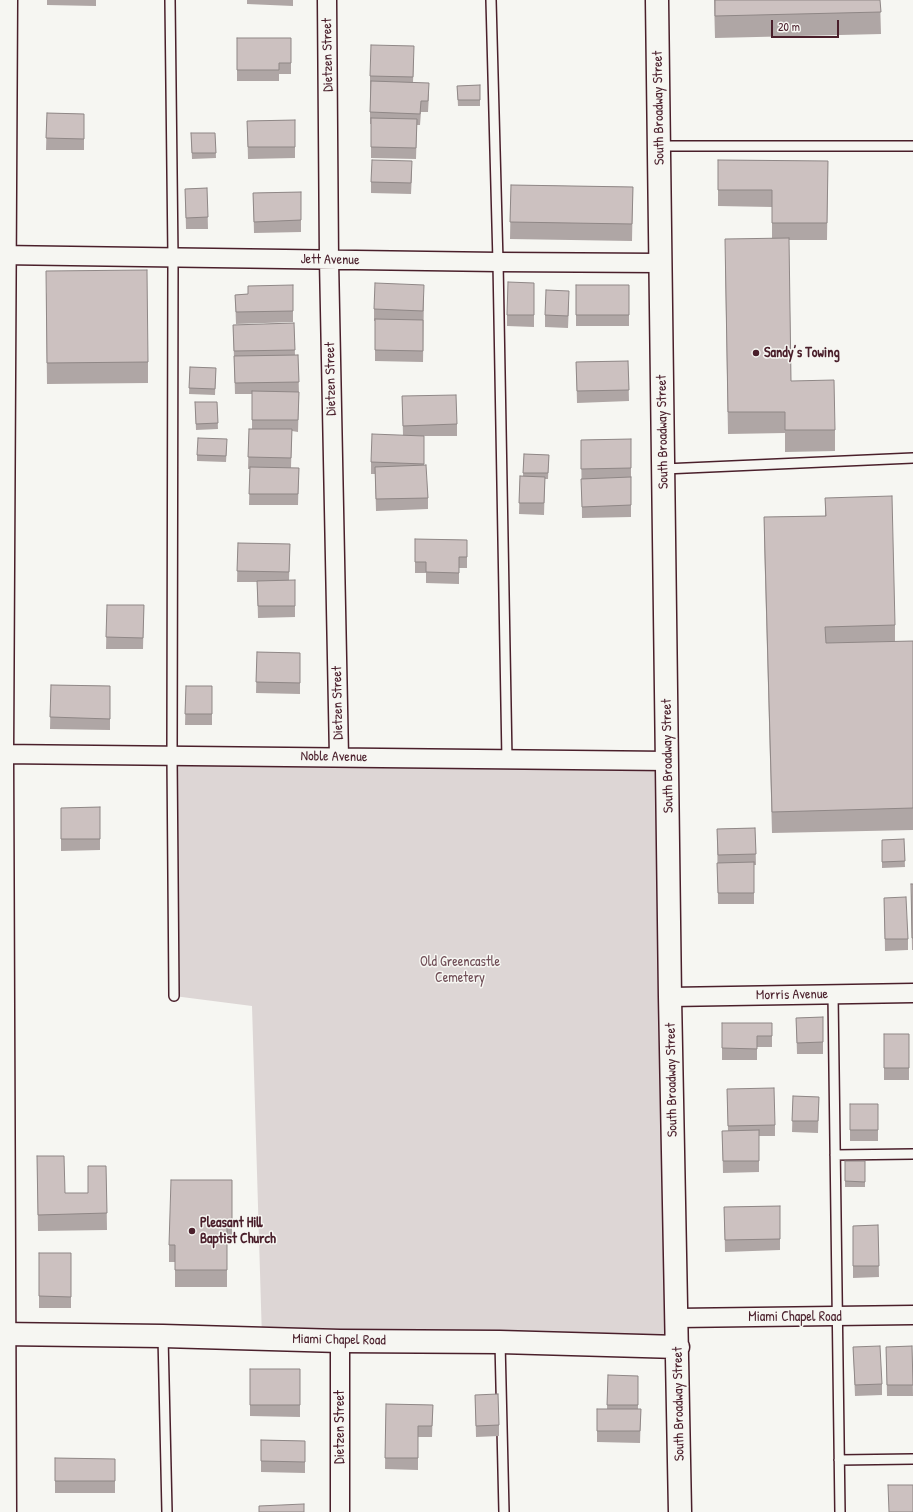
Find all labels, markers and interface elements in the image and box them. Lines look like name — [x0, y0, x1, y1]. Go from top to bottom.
scale bar — [773, 12, 841, 38]
street label: Dietzen Street — [319, 18, 337, 92]
text: 20 m — [778, 18, 800, 35]
street label: South Broadway Street — [650, 51, 668, 165]
street label: Jett Avenue — [300, 251, 360, 269]
street label: Dietzen Street — [322, 342, 340, 416]
place label: Sandy’s Towing — [764, 345, 840, 361]
marker: Sandy’s Towing — [751, 348, 761, 358]
street label: South Broadway Street — [654, 375, 672, 489]
street label: Dietzen Street — [329, 666, 347, 740]
street label: South Broadway Street — [659, 699, 677, 813]
street label: Noble Avenue — [300, 748, 368, 766]
park label: Old Greencastle Cemetery — [420, 954, 500, 986]
street label: Morris Avenue — [756, 986, 828, 1004]
street label: South Broadway Street — [663, 1023, 681, 1137]
place label: Pleasant Hill Baptist Church — [200, 1215, 276, 1248]
marker: Pleasant Hill Baptist Church — [187, 1226, 197, 1236]
street label: Miami Chapel Road — [748, 1309, 842, 1325]
street label: Miami Chapel Road — [292, 1331, 386, 1349]
street label: South Broadway Street — [670, 1347, 688, 1461]
street label: Dietzen Street — [332, 1390, 348, 1464]

